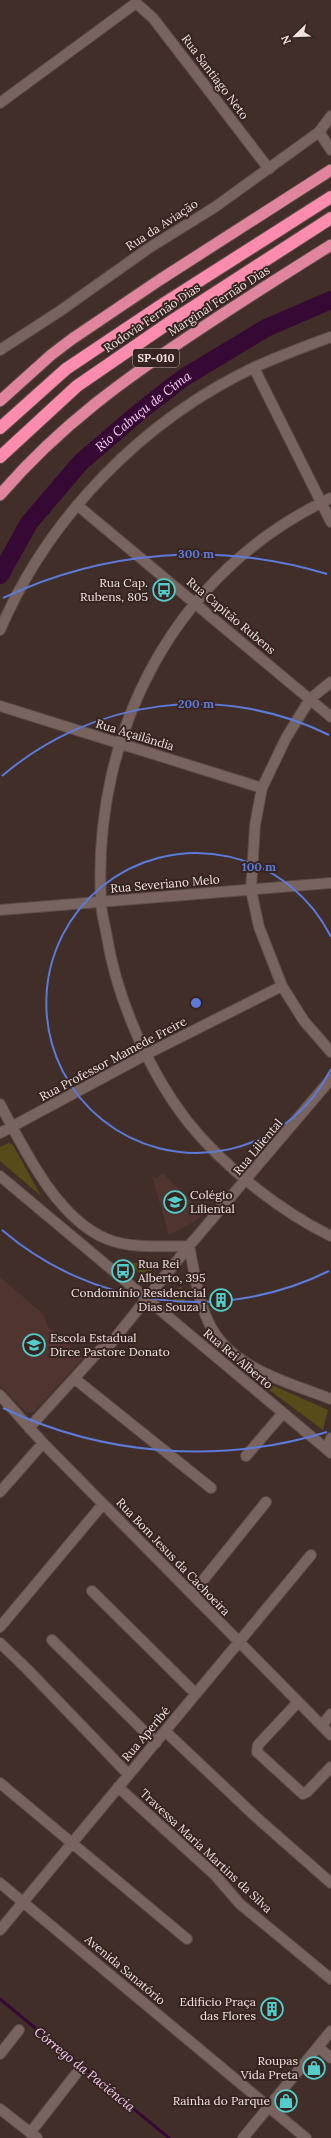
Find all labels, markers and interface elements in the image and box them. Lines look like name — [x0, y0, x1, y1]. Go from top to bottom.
north arrow — [275, 16, 315, 56]
street label: Rua Santiago Neto — [179, 31, 252, 122]
text: N — [277, 33, 294, 47]
street label: Rua da Aviação — [123, 196, 201, 253]
street label: Marginal Fernão Dias — [165, 262, 273, 339]
street label: Rodovia Fernão Dias — [101, 279, 203, 355]
road number: SP-010 — [133, 349, 179, 367]
water label: Rio Cabuçu de Cima — [92, 367, 195, 455]
text: 300 m — [178, 546, 214, 561]
street label: Rua Capitão Rubens — [184, 574, 279, 657]
place label: Rua Cap. Rubens, 805 — [80, 575, 148, 604]
bus stop icon: Rua Cap. Rubens, 805 — [151, 577, 177, 603]
text: 200 m — [178, 696, 214, 711]
street label: Rua Açailândia — [94, 716, 176, 754]
text: 100 m — [242, 859, 276, 874]
street label: Rua Severiano Melo — [110, 871, 220, 896]
centre of rings — [189, 996, 203, 1010]
street label: Rua Professor Mamede Freire — [37, 1013, 189, 1104]
street label: Rua Liliental — [230, 1116, 285, 1178]
place label: Colégio Liliental — [190, 1187, 235, 1216]
school or university icon: Colégio Liliental — [162, 1189, 188, 1215]
place label: Rua Rei Alberto, 395 — [137, 1256, 206, 1285]
bus stop icon: Rua Rei Alberto, 395 — [110, 1258, 136, 1284]
place label: Condomínio Residencial Dias Souza I — [71, 1285, 206, 1314]
building icon: Condomínio Residencial Dias Souza I — [208, 1287, 234, 1313]
street label: Rua Rei Alberto — [201, 1325, 276, 1392]
place label: Escola Estadual Dirce Pastore Donato — [50, 1330, 170, 1359]
school or university icon: Escola Estadual Dirce Pastore Donato — [21, 1332, 47, 1358]
street label: Rua Bom Jesus da Cachoeira — [113, 1495, 233, 1619]
street label: Rua Aperibé — [118, 1703, 173, 1764]
street label: Travessa Maria Martins da Silva — [137, 1785, 276, 1916]
street label: Avenida Sanatório — [81, 1931, 169, 2008]
place label: Edificio Praça das Flores — [179, 1994, 256, 2023]
building icon: Edificio Praça das Flores — [259, 1996, 285, 2022]
water label: Córrego da Paciência — [31, 2023, 139, 2116]
place label: Roupas Vida Preta — [240, 2053, 298, 2082]
shop icon: Roupas Vida Preta — [301, 2055, 327, 2081]
shop icon: Rainha do Parque — [273, 2088, 299, 2114]
place label: Rainha do Parque — [173, 2093, 270, 2108]

